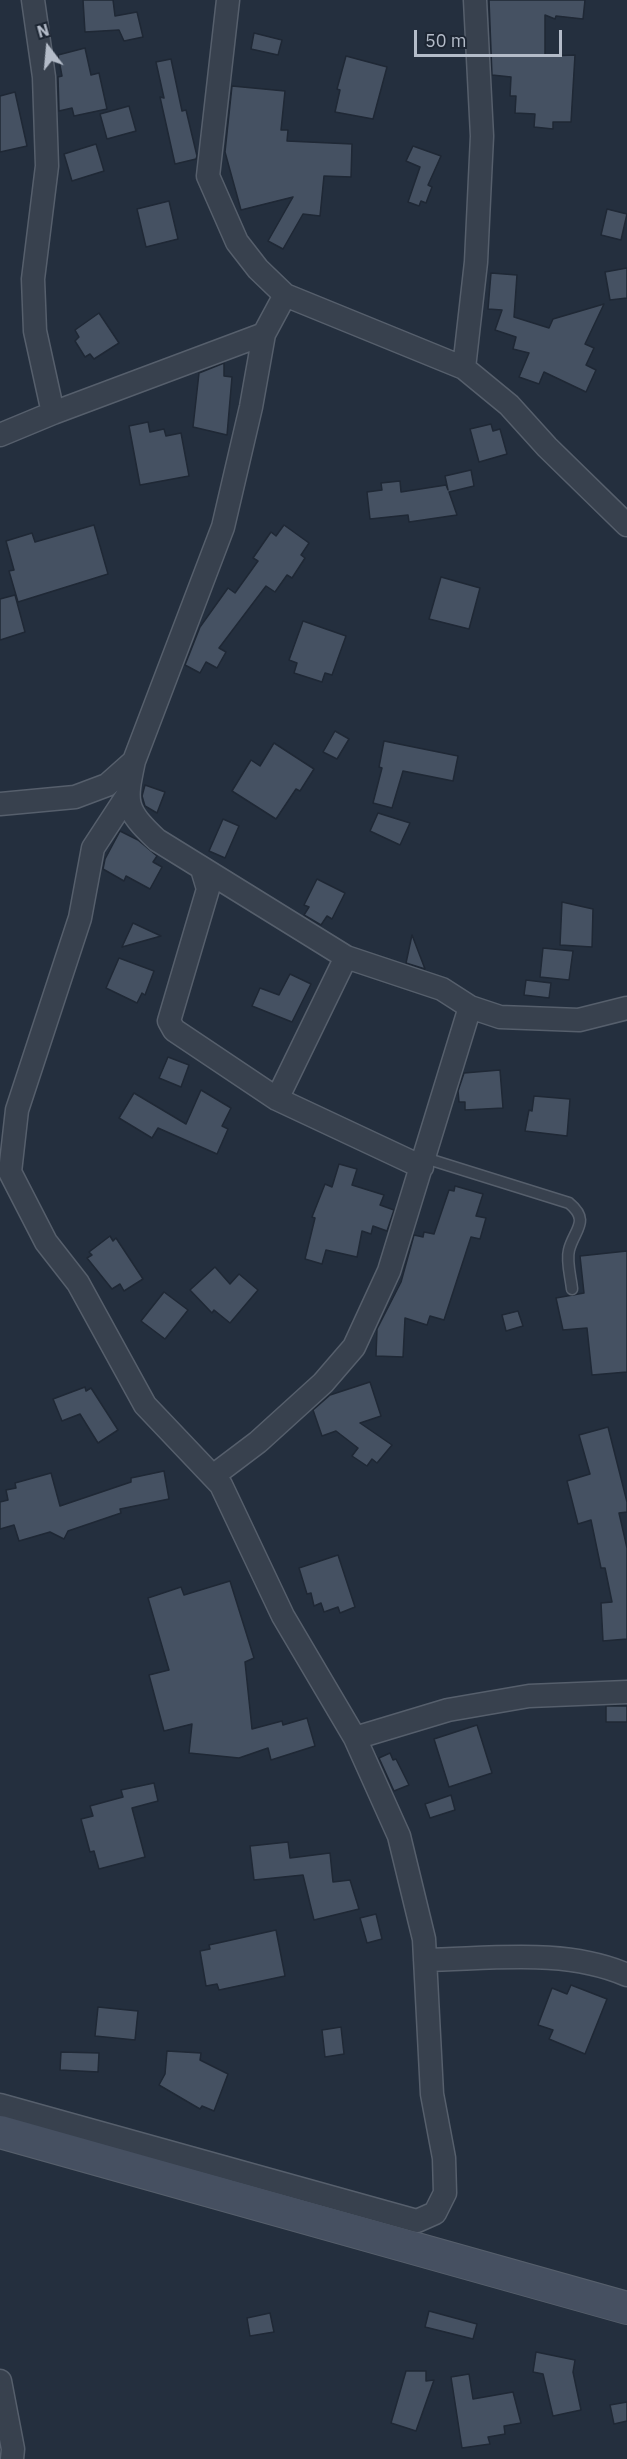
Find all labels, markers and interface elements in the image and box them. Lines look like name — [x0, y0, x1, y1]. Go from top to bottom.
north arrow — [18, 18, 78, 78]
scale bar — [417, 18, 566, 56]
text: N — [35, 19, 51, 42]
text: 50 m — [425, 29, 467, 52]

